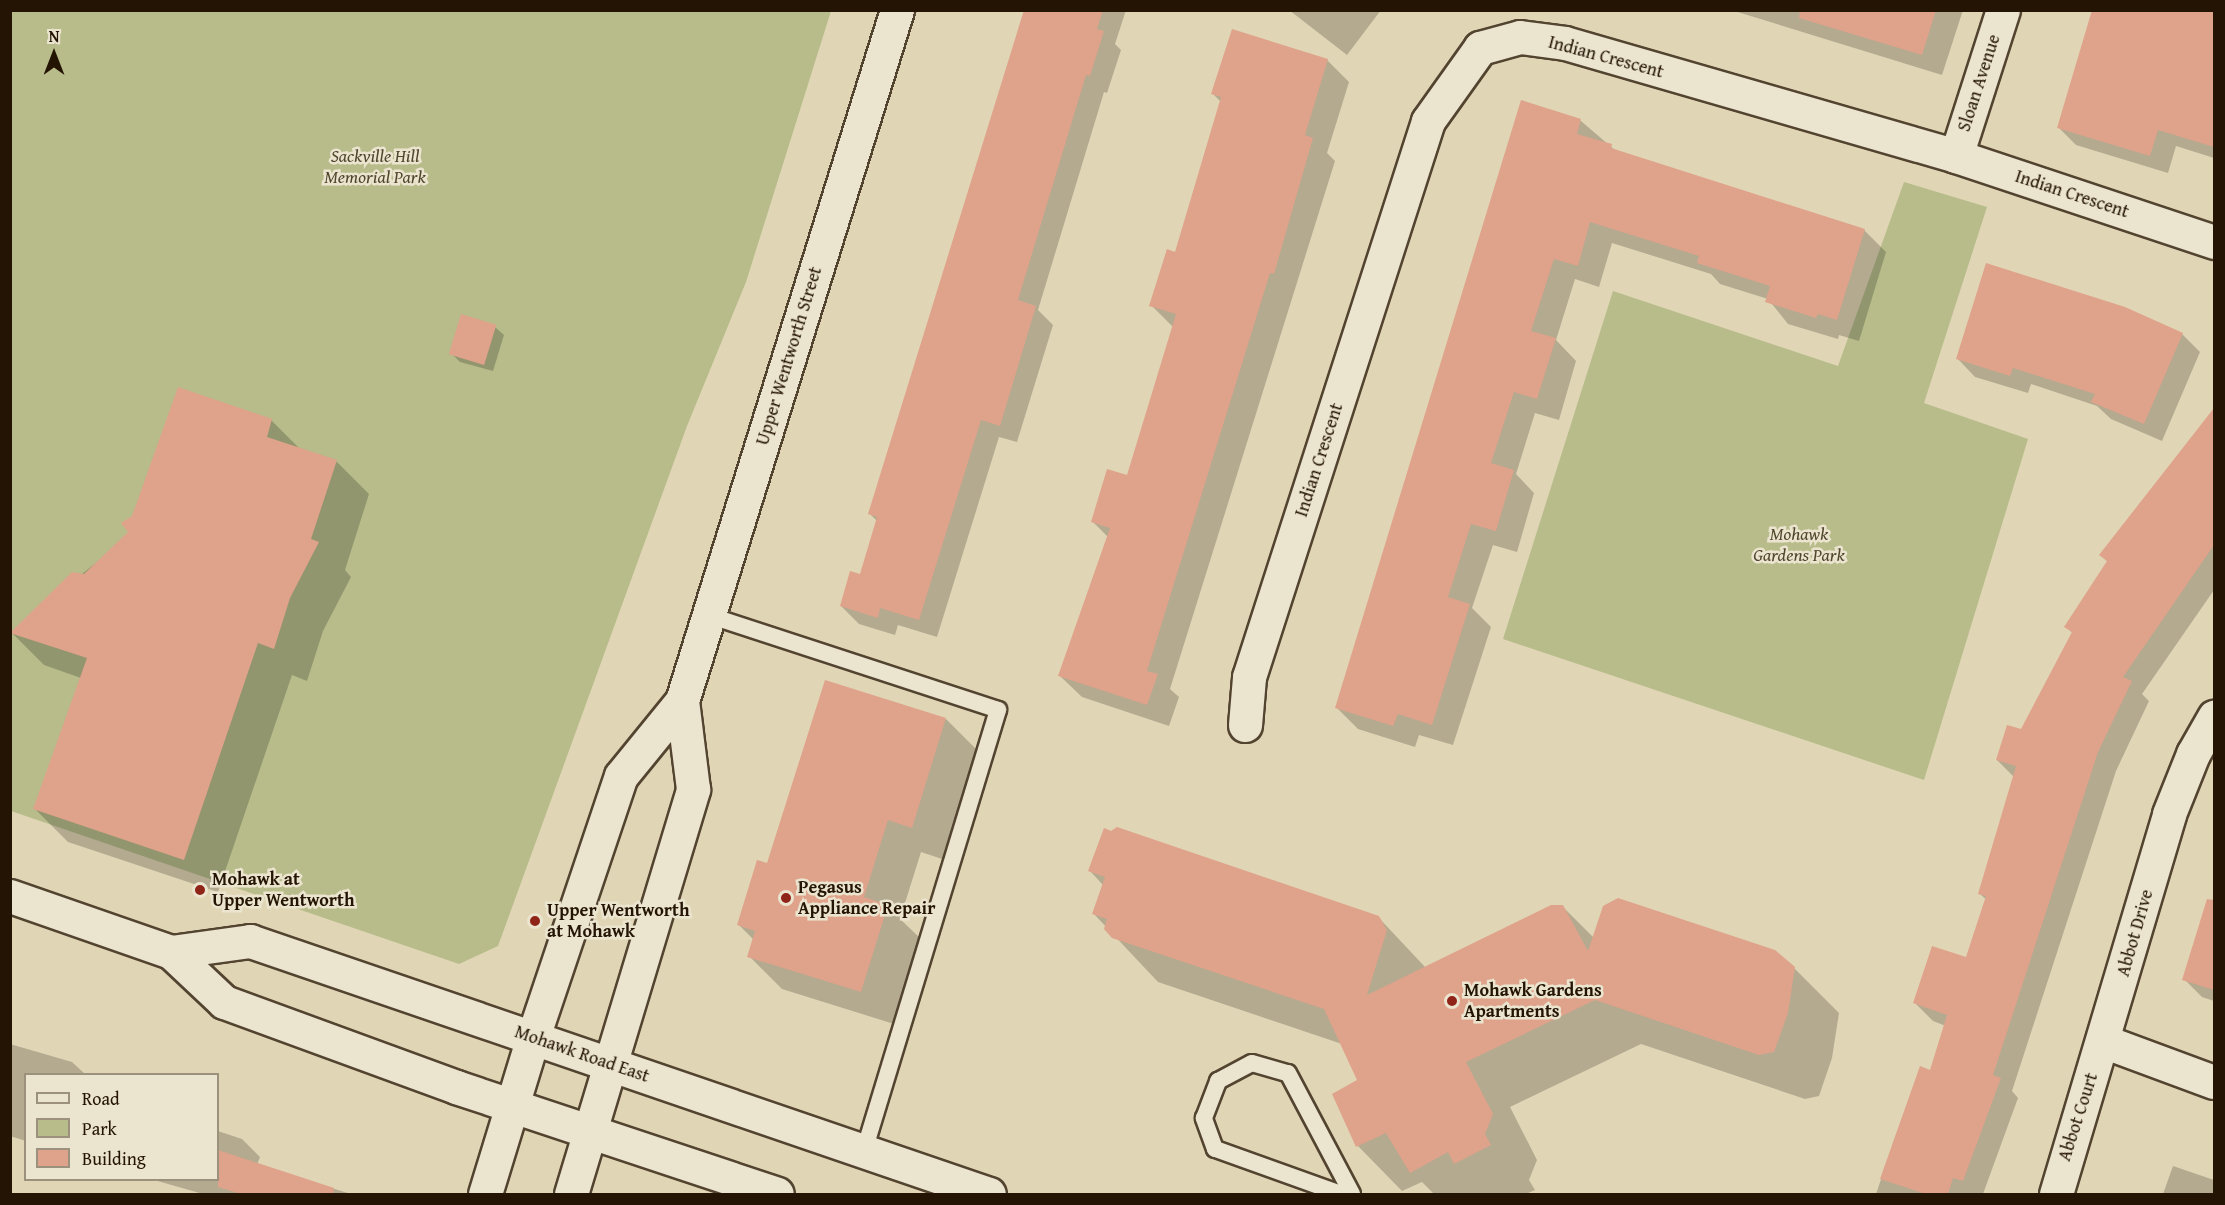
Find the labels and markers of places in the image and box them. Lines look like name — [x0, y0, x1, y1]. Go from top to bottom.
place label: Mohawk at Upper Wentworth — [212, 869, 355, 912]
place label: Pegasus Appliance Repair — [798, 877, 935, 920]
marker: Mohawk at Upper Wentworth — [193, 883, 207, 897]
marker: Pegasus Appliance Repair — [779, 891, 793, 905]
place label: Upper Wentworth at Mohawk — [547, 900, 690, 942]
marker: Upper Wentworth at Mohawk — [528, 914, 542, 928]
place label: Mohawk Gardens Apartments — [1464, 980, 1602, 1022]
marker: Mohawk Gardens Apartments — [1445, 994, 1459, 1008]

